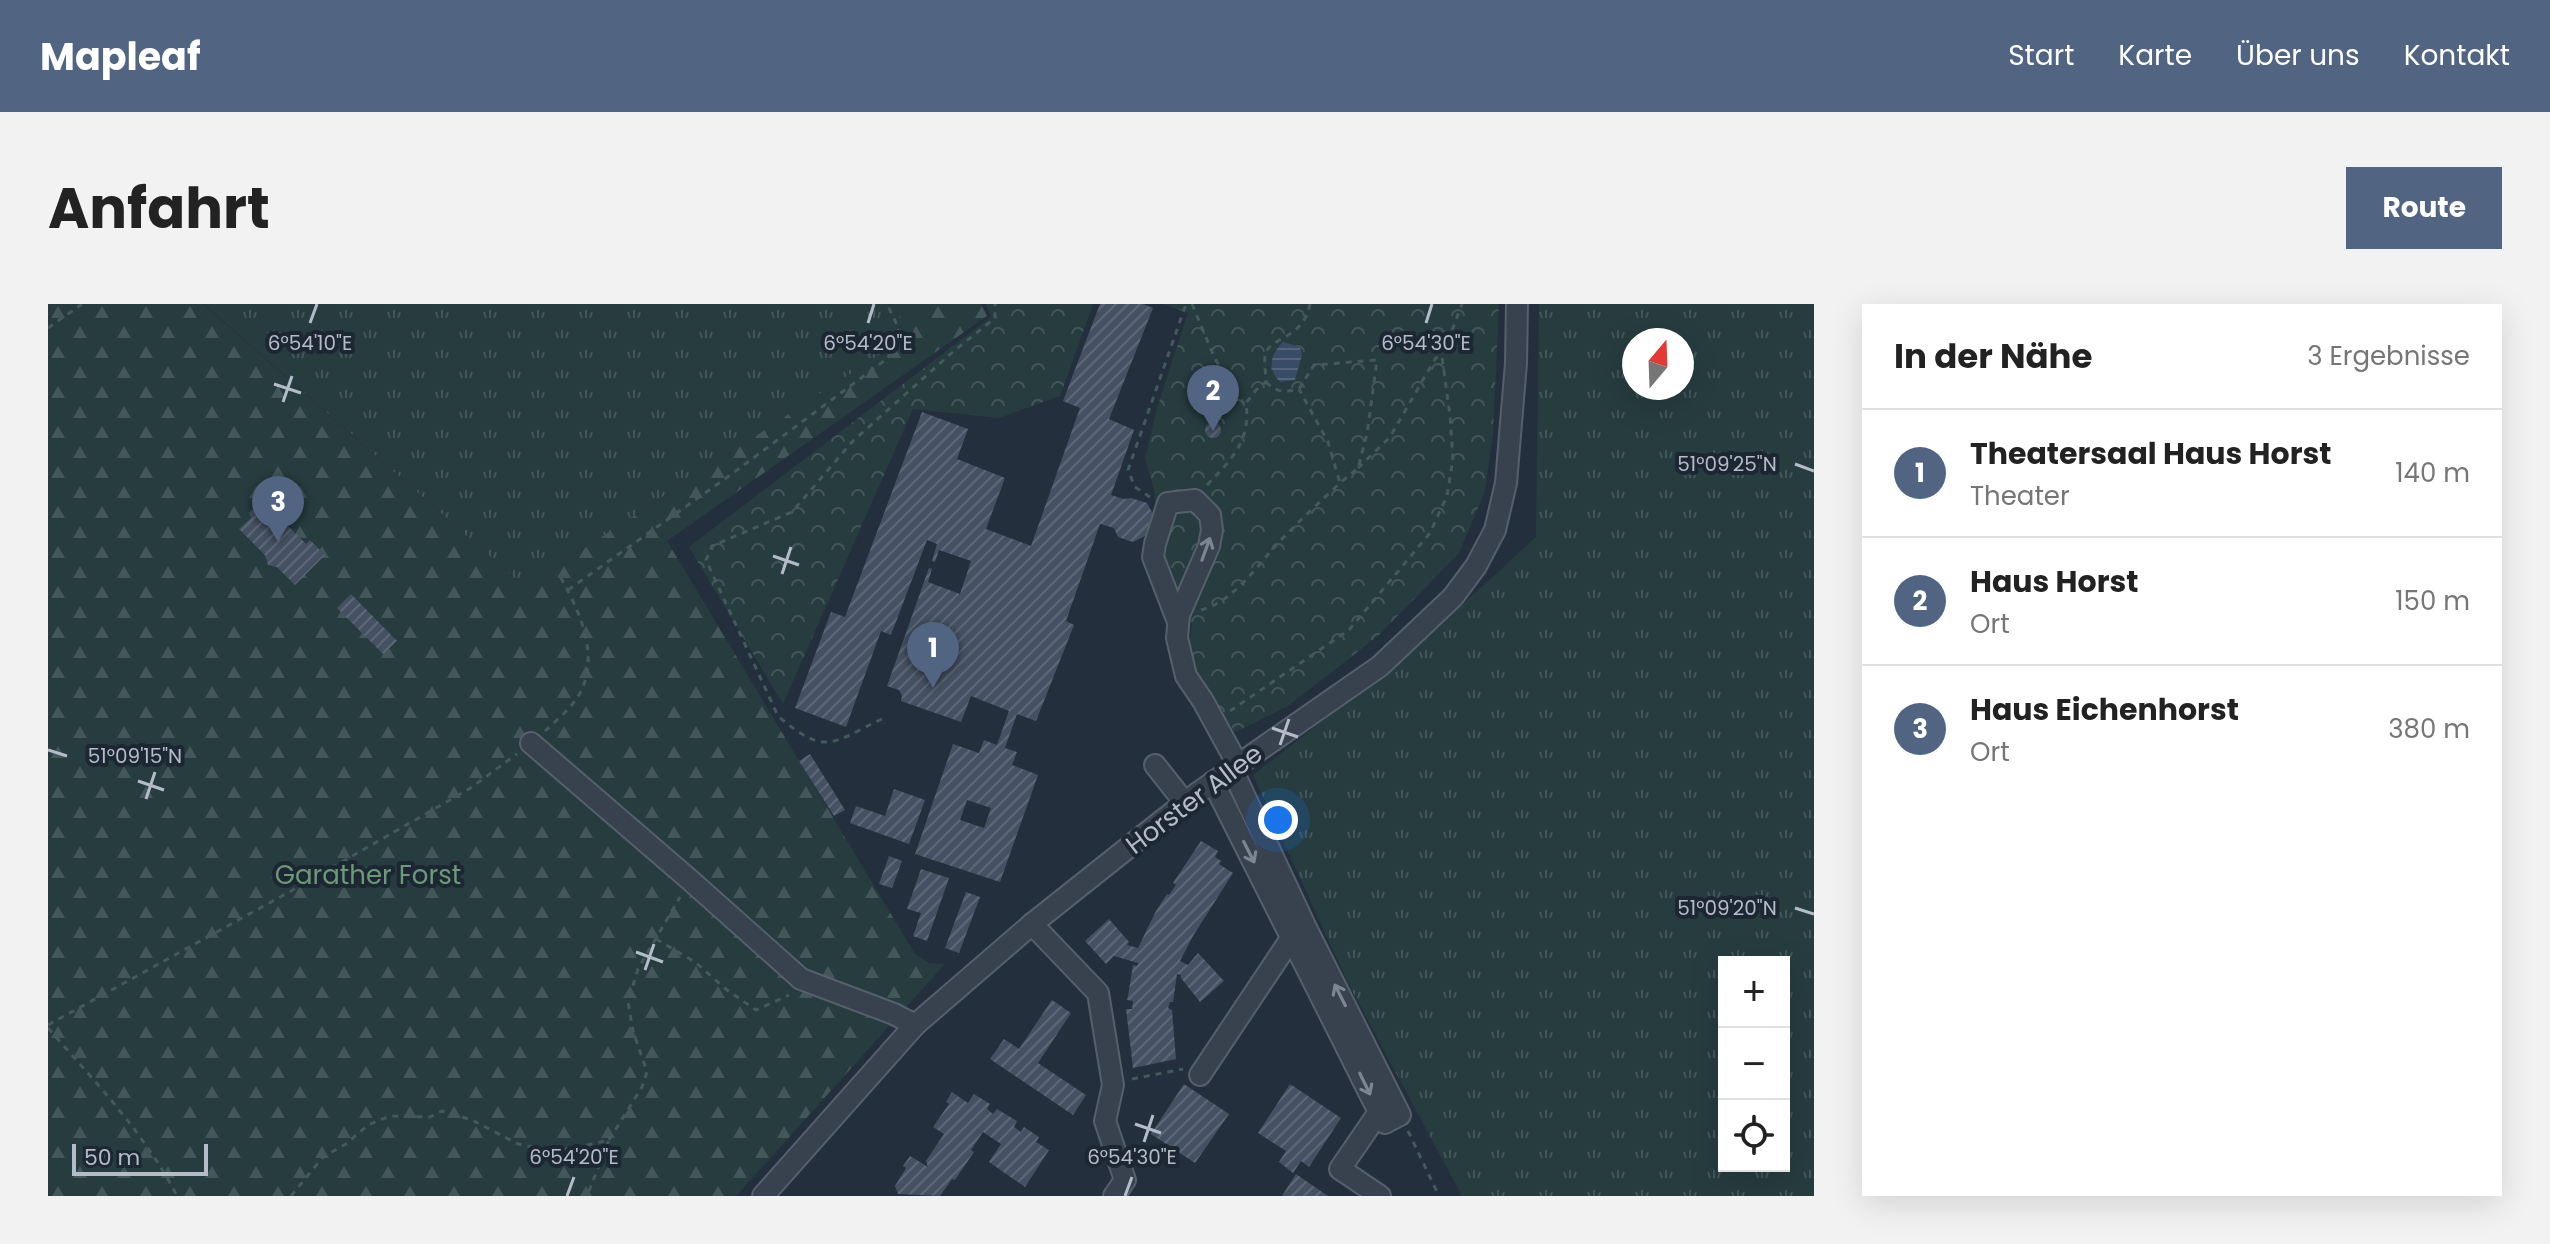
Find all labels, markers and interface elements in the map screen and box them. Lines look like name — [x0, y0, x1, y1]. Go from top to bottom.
text: Mapleaf — [40, 30, 201, 83]
text: Start — [2008, 36, 2074, 75]
text: Karte — [2118, 36, 2192, 75]
text: Über uns — [2236, 36, 2360, 75]
text: Kontakt — [2404, 36, 2510, 75]
button: Route — [2346, 167, 2502, 249]
text: Anfahrt — [48, 169, 270, 248]
north arrow — [1622, 328, 1694, 400]
text: 6°54'10"E — [268, 329, 352, 357]
text: 6°54'20"E — [823, 329, 913, 357]
text: 6°54'30"E — [1381, 329, 1471, 357]
text: In der Nähe — [1894, 332, 2092, 380]
text: 3 Ergebnisse — [2307, 338, 2470, 374]
pin: 2 — [1187, 365, 1239, 431]
text: Theatersaal Haus Horst — [1970, 432, 2331, 475]
text: 51°09'25"N — [1677, 450, 1777, 478]
text: 1 — [1915, 455, 1925, 491]
text: 140 m — [2395, 455, 2470, 491]
pin: 3 — [252, 476, 304, 542]
text: Theater — [1970, 478, 2070, 514]
one-way arrow — [1200, 537, 1215, 562]
text: Haus Horst — [1970, 560, 2138, 603]
text: 2 — [1913, 583, 1927, 619]
text: 150 m — [2395, 583, 2470, 619]
text: Ort — [1970, 606, 2010, 642]
pin: 1 — [907, 622, 959, 688]
text: Haus Eichenhorst — [1970, 688, 2239, 731]
text: 3 — [1912, 711, 1928, 747]
text: 380 m — [2388, 711, 2470, 747]
text: Ort — [1970, 734, 2010, 770]
street label: Horster Allee — [1118, 736, 1270, 862]
text: 51°09'15"N — [88, 742, 182, 770]
your location — [1258, 800, 1298, 840]
one-way arrow — [1242, 839, 1257, 863]
park label: Garather Forst — [275, 857, 461, 893]
text: 51°09'20"N — [1677, 894, 1777, 922]
map controls — [1718, 956, 1790, 1172]
button: + — [1718, 956, 1790, 1028]
one-way arrow — [1331, 984, 1347, 1008]
button: − — [1718, 1028, 1790, 1100]
one-way arrow — [1358, 1072, 1373, 1096]
button: locate — [1718, 1100, 1790, 1172]
scale bar — [72, 1140, 208, 1176]
text: 50 m — [84, 1142, 140, 1173]
text: 6°54'20"E — [529, 1143, 619, 1171]
text: 6°54'30"E — [1087, 1143, 1177, 1171]

